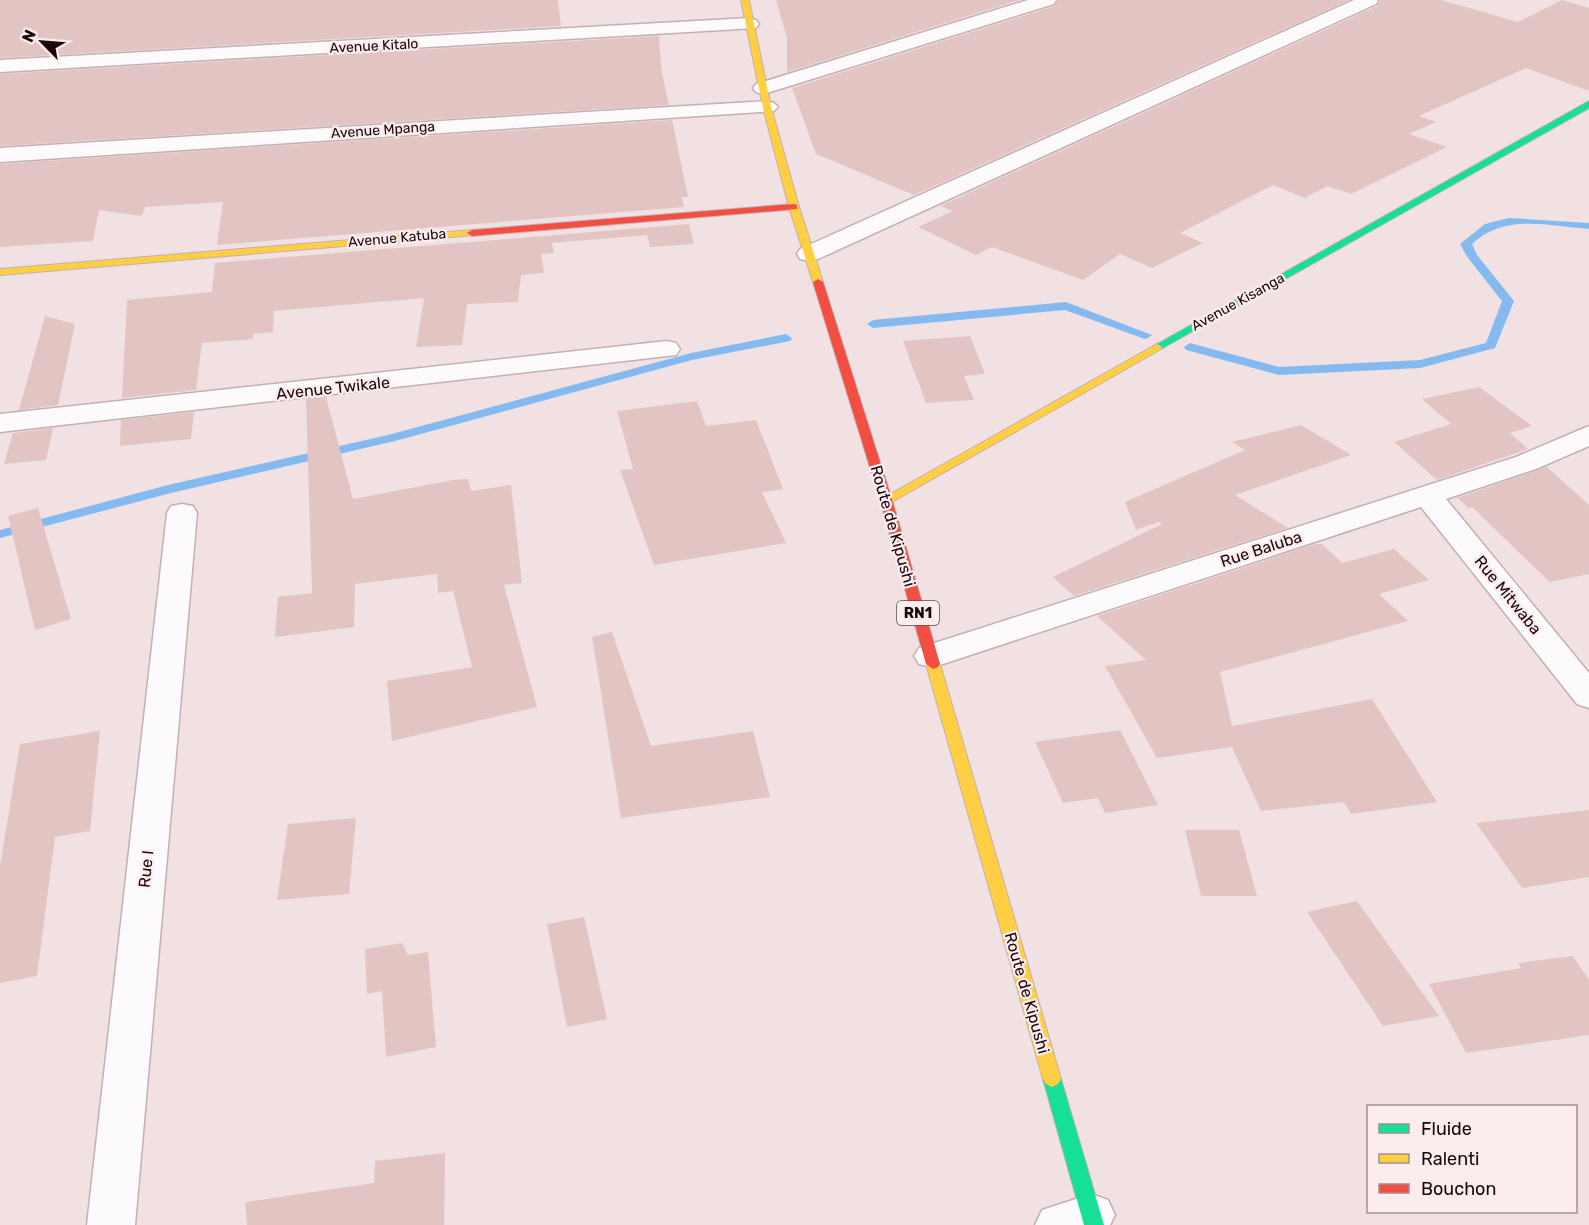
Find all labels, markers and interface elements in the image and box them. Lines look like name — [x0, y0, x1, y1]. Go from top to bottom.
north arrow — [12, 12, 72, 72]
text: N — [18, 27, 40, 45]
street label: Avenue Kitalo — [329, 35, 419, 57]
street label: Avenue Mpanga — [330, 118, 436, 142]
street label: Avenue Katuba — [347, 225, 447, 251]
street label: Avenue Kisanga — [1189, 269, 1287, 335]
street label: Avenue Twikale — [275, 373, 391, 403]
street label: Route de Kipushi — [867, 463, 919, 589]
street label: Rue Baluba — [1218, 527, 1304, 571]
street label: Rue Mitwaba — [1471, 552, 1545, 638]
road number: RN1 — [897, 601, 939, 625]
street label: Rue I — [135, 849, 157, 889]
street label: Route de Kipushi — [1001, 930, 1053, 1056]
legend — [1367, 1105, 1577, 1213]
text: Fluide — [1421, 1118, 1472, 1140]
text: Ralenti — [1421, 1148, 1479, 1170]
text: Bouchon — [1421, 1178, 1496, 1200]

